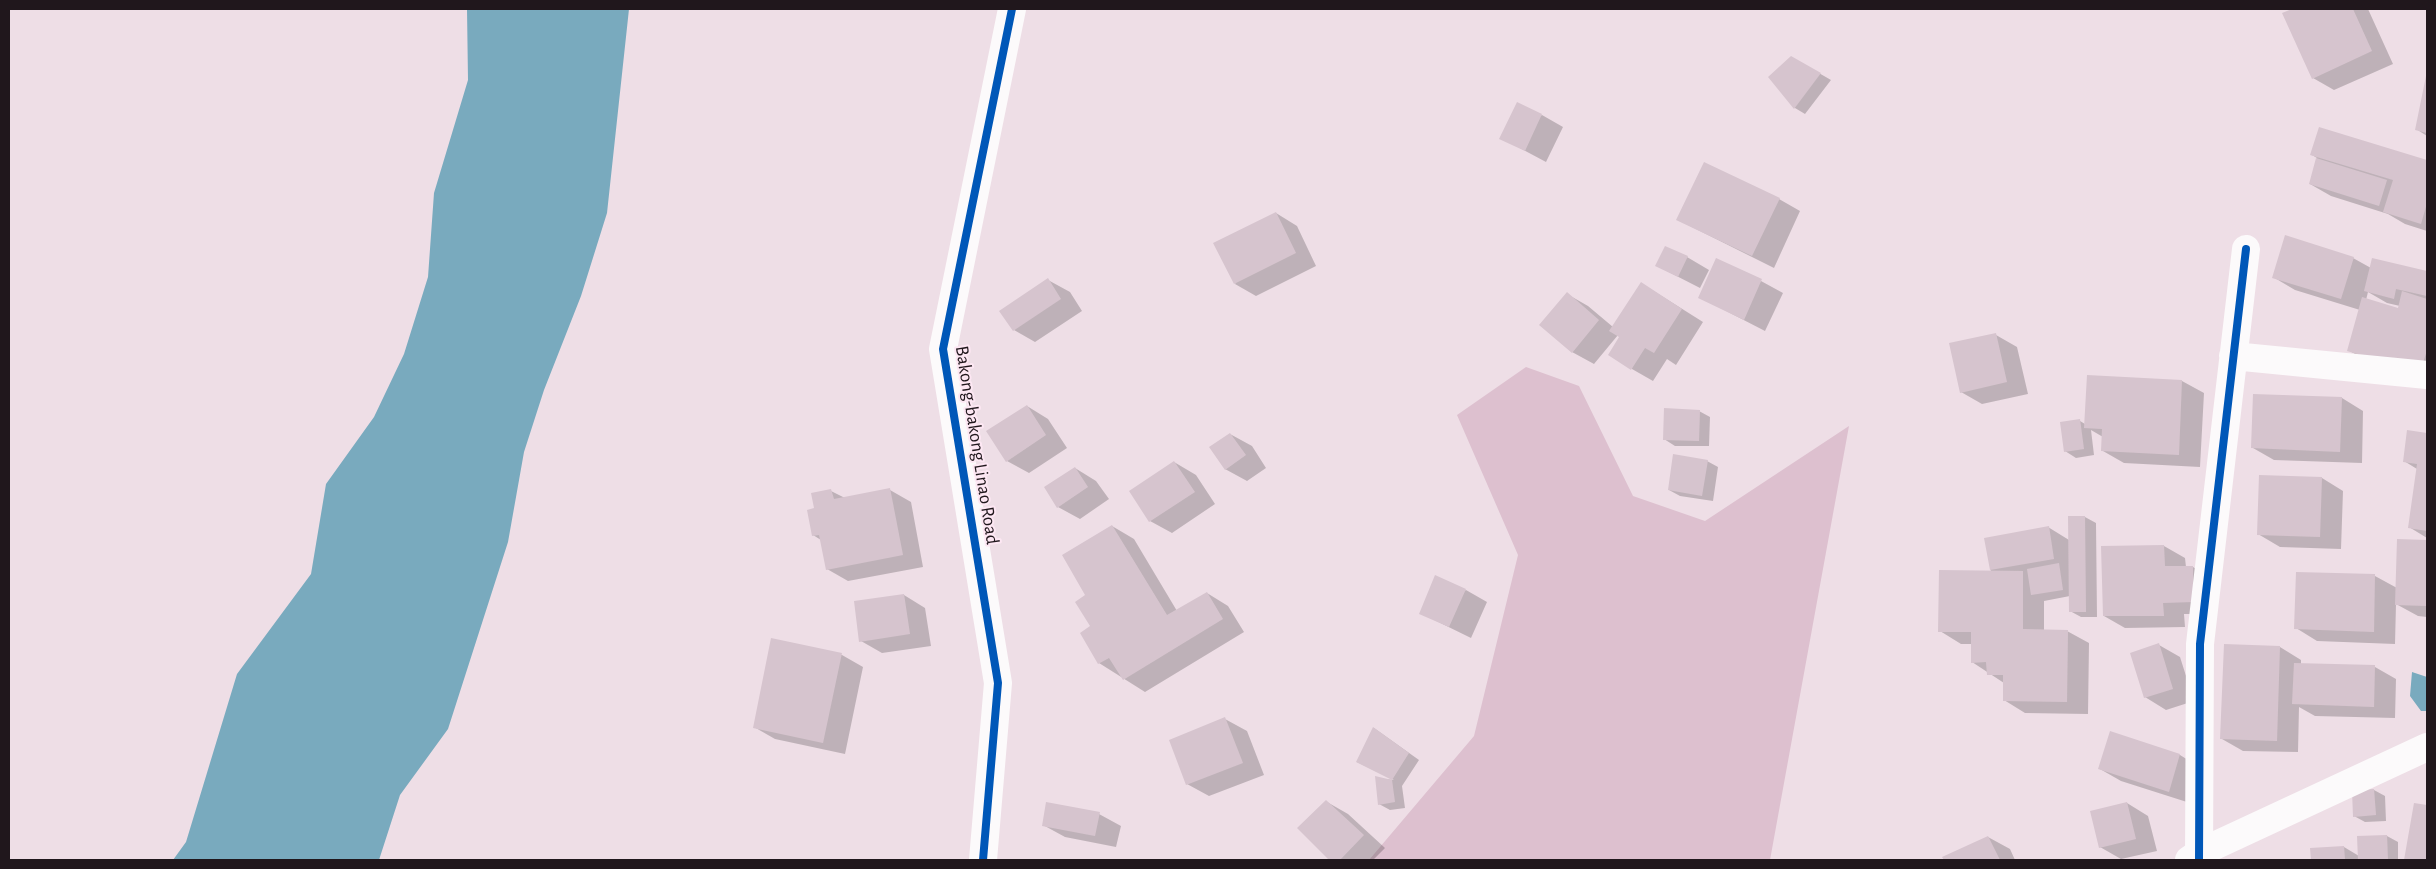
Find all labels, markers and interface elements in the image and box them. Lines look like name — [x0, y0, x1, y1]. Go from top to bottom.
street label: Bakong-bakong Linao Road — [950, 344, 1004, 546]

